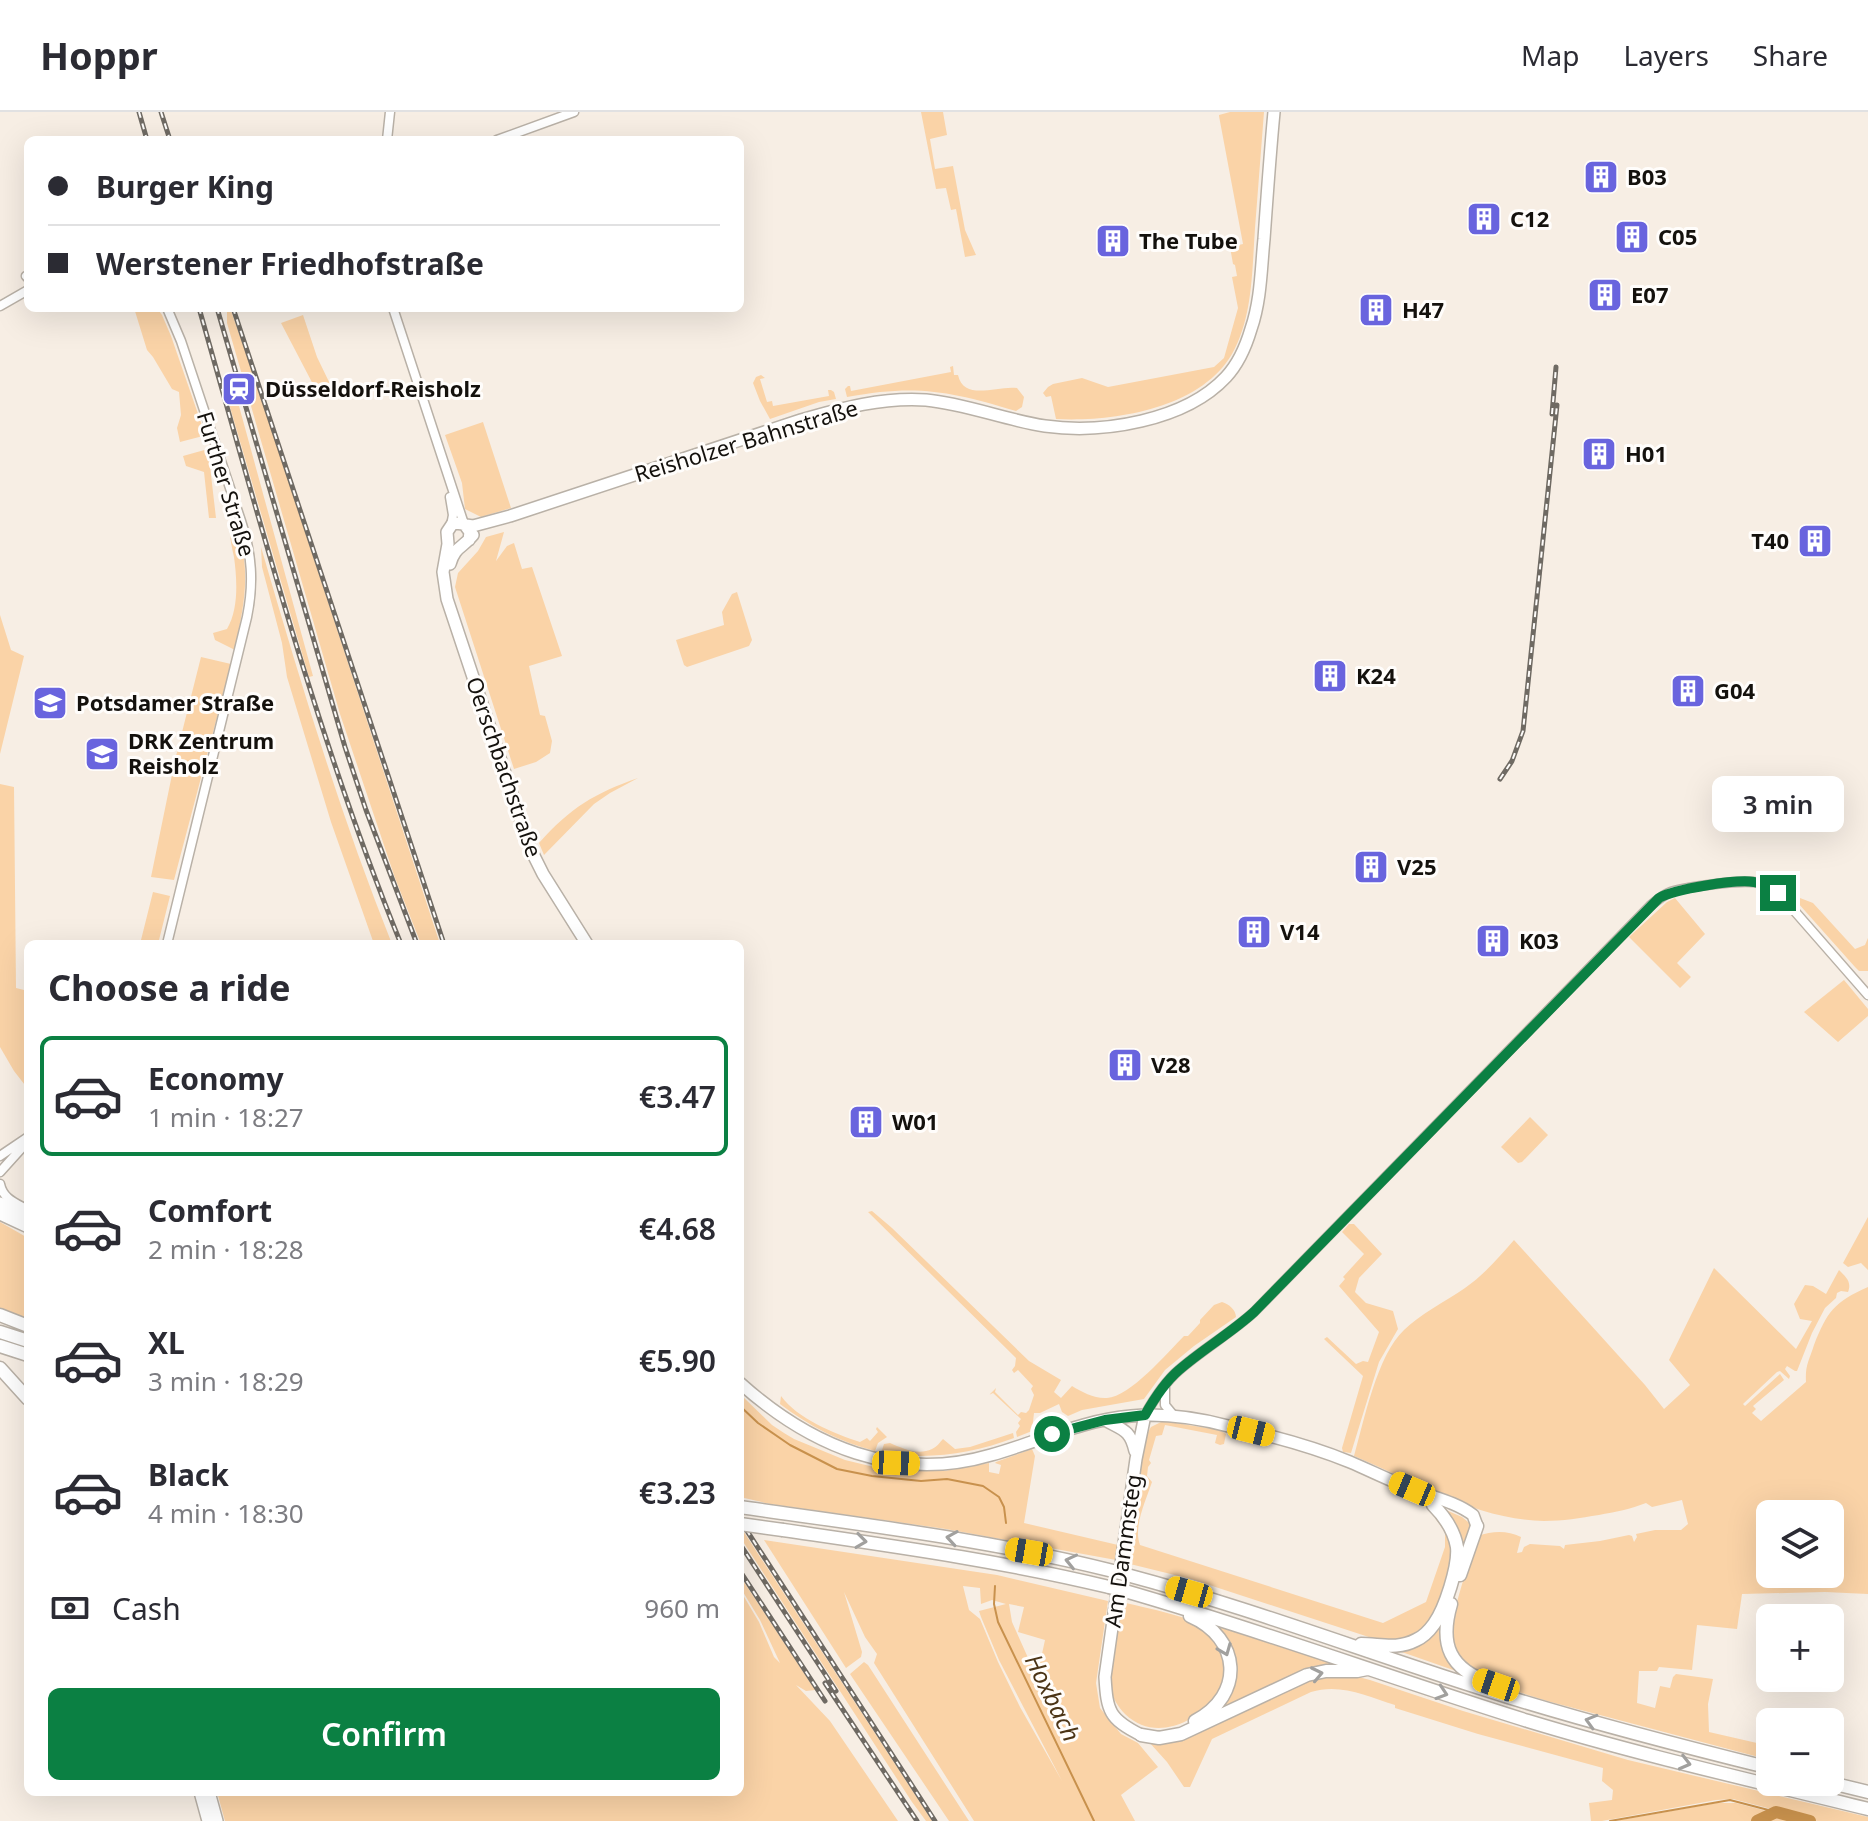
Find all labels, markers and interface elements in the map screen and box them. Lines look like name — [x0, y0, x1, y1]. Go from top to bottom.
text: Hoppr — [40, 29, 158, 81]
text: Map — [1521, 36, 1579, 74]
text: Layers — [1623, 36, 1709, 74]
text: Share — [1753, 36, 1828, 74]
building icon: B03 — [1582, 158, 1620, 196]
place label: B03 — [1627, 161, 1667, 191]
text: Burger King — [96, 166, 274, 207]
building icon: C12 — [1465, 200, 1503, 238]
place label: C12 — [1510, 203, 1549, 233]
building icon: C05 — [1613, 218, 1651, 256]
place label: C05 — [1658, 221, 1697, 251]
building icon: The Tube — [1094, 222, 1132, 260]
place label: The Tube — [1139, 225, 1238, 255]
text: Werstener Friedhofstraße — [96, 243, 484, 284]
building icon: E07 — [1586, 276, 1624, 314]
place label: E07 — [1631, 279, 1669, 309]
building icon: H47 — [1357, 291, 1395, 329]
place label: H47 — [1402, 294, 1444, 324]
station icon: Düsseldorf-Reisholz — [220, 370, 258, 408]
place label: Düsseldorf-Reisholz — [265, 373, 481, 403]
street label: Reisholzer Bahnstraße — [630, 392, 861, 488]
street label: Further Straße — [191, 408, 263, 560]
building icon: H01 — [1580, 435, 1618, 473]
place label: H01 — [1625, 438, 1667, 468]
building icon: T40 — [1796, 522, 1834, 560]
place label: T40 — [1751, 525, 1789, 555]
building icon: K24 — [1311, 657, 1349, 695]
place label: K24 — [1356, 660, 1396, 690]
street label: Oerschbachstraße — [460, 672, 550, 861]
building icon: G04 — [1669, 672, 1707, 710]
place label: G04 — [1714, 675, 1756, 705]
school or university icon: Potsdamer Straße — [31, 684, 69, 722]
place label: Potsdamer Straße — [76, 687, 274, 717]
place label: DRK Zentrum Reisholz — [128, 725, 274, 780]
school or university icon: DRK Zentrum Reisholz — [83, 735, 121, 773]
callout: 3 min — [1712, 777, 1844, 833]
text: 3 min — [1743, 786, 1813, 822]
building icon: V25 — [1352, 848, 1390, 886]
place label: V25 — [1397, 851, 1436, 881]
route end — [1760, 875, 1796, 911]
building icon: V14 — [1235, 913, 1273, 951]
place label: V14 — [1280, 916, 1320, 946]
building icon: K03 — [1474, 922, 1512, 960]
place label: K03 — [1519, 925, 1559, 955]
text: Choose a ride — [48, 963, 290, 1012]
building icon: V28 — [1106, 1046, 1144, 1084]
place label: V28 — [1151, 1049, 1190, 1079]
text: Economy — [148, 1058, 284, 1099]
icon: car — [52, 1060, 124, 1132]
text: €3.47 — [639, 1076, 716, 1117]
text: 1 min · 18:27 — [148, 1099, 304, 1135]
building icon: W01 — [847, 1103, 885, 1141]
place label: W01 — [892, 1106, 938, 1136]
text: Comfort — [148, 1190, 272, 1231]
icon: car — [52, 1192, 124, 1264]
text: €4.68 — [639, 1208, 716, 1249]
text: 2 min · 18:28 — [148, 1231, 304, 1267]
text: XL — [148, 1322, 185, 1363]
icon: car — [52, 1324, 124, 1396]
text: €5.90 — [639, 1340, 716, 1381]
text: 3 min · 18:29 — [148, 1363, 304, 1399]
car — [1225, 1414, 1277, 1448]
route start — [1034, 1416, 1070, 1452]
car — [872, 1450, 920, 1476]
text: Black — [148, 1454, 229, 1495]
icon: car — [52, 1456, 124, 1528]
car — [1385, 1469, 1439, 1509]
text: €3.23 — [639, 1472, 716, 1513]
street label: Am Dammsteg — [1096, 1472, 1148, 1629]
text: 4 min · 18:30 — [148, 1495, 304, 1531]
map controls — [1756, 1500, 1844, 1796]
button: layers — [1756, 1500, 1844, 1588]
one-way arrow — [945, 1531, 959, 1548]
one-way arrow — [854, 1532, 867, 1549]
car — [1003, 1536, 1055, 1568]
one-way arrow — [1065, 1553, 1078, 1570]
car — [1163, 1574, 1215, 1610]
icon: cash — [48, 1586, 92, 1630]
text: Cash — [112, 1588, 181, 1629]
text: 960 m — [644, 1590, 720, 1626]
button: + — [1756, 1604, 1844, 1692]
one-way arrow — [1215, 1643, 1232, 1657]
water label: Hoxbach — [1018, 1648, 1089, 1747]
one-way arrow — [1310, 1666, 1324, 1683]
car — [1469, 1666, 1523, 1704]
one-way arrow — [1435, 1683, 1449, 1699]
button: Confirm — [48, 1688, 720, 1780]
button: − — [1756, 1708, 1844, 1796]
one-way arrow — [1584, 1714, 1598, 1730]
one-way arrow — [1677, 1754, 1691, 1771]

